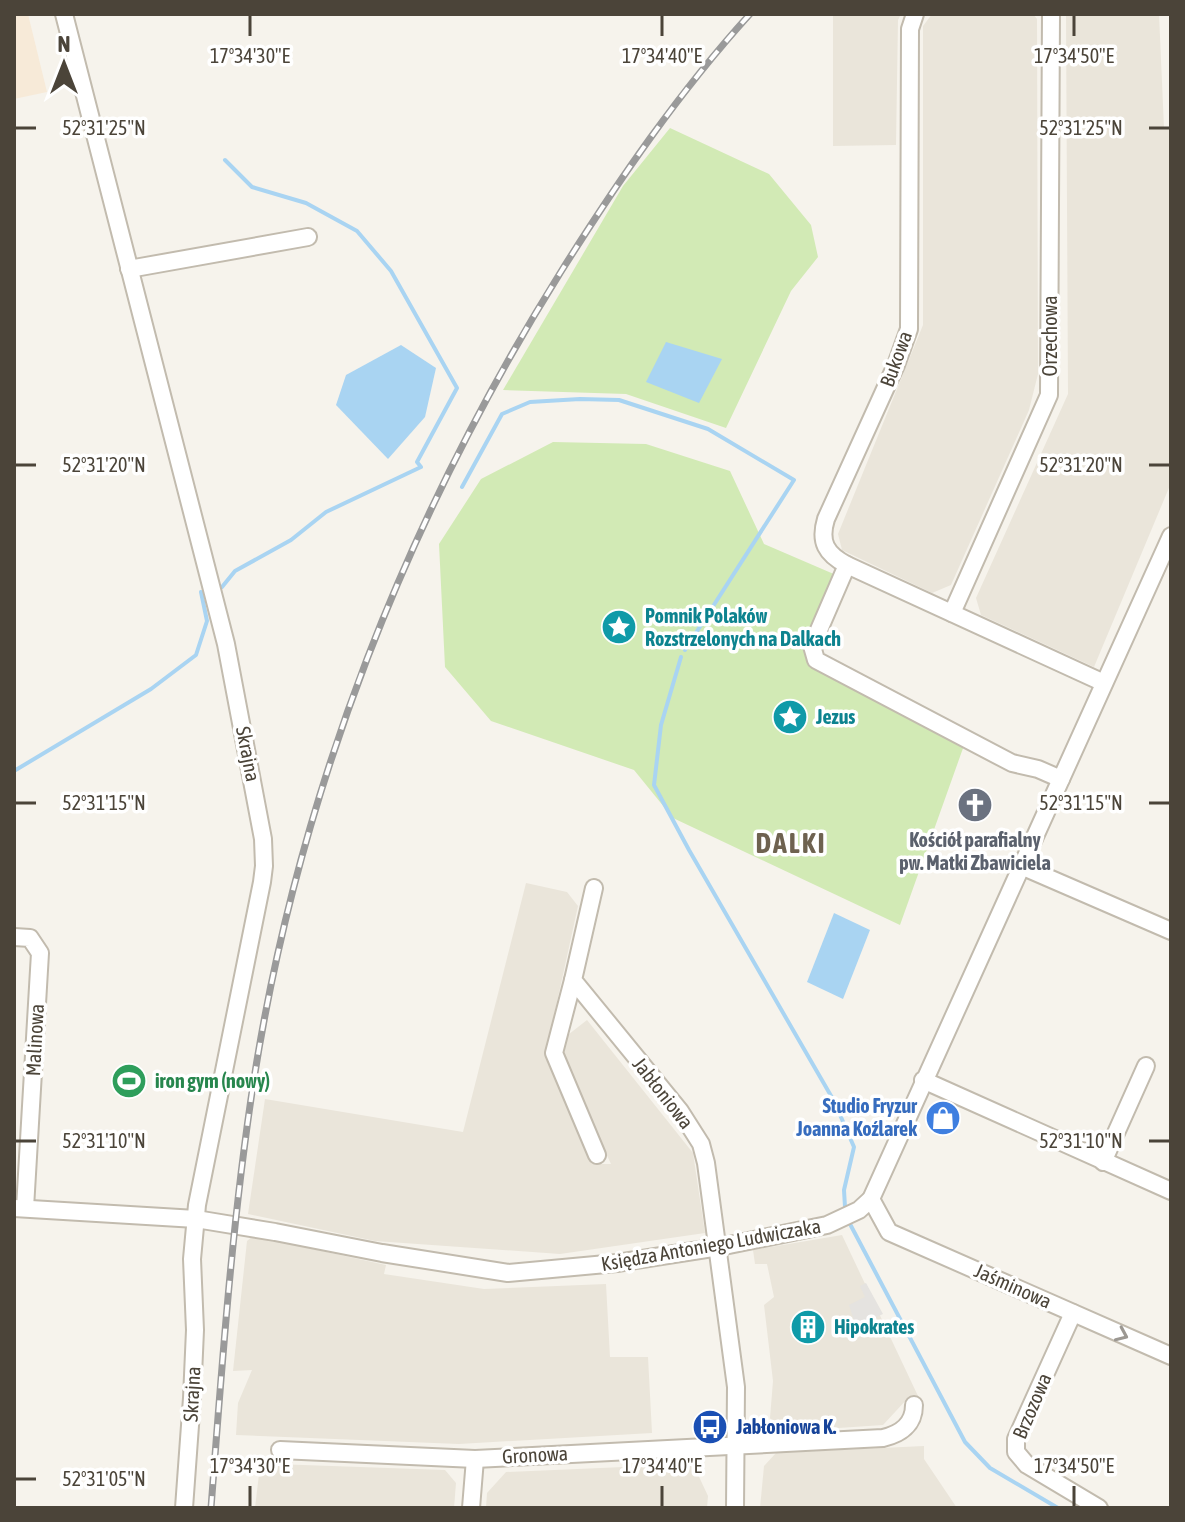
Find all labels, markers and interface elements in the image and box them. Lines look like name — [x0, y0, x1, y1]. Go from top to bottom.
north arrow — [24, 24, 104, 104]
text: N — [58, 31, 70, 57]
text: 17°34'30"E — [210, 44, 291, 67]
text: 17°34'40"E — [622, 44, 703, 67]
text: 17°34'50"E — [1034, 44, 1115, 67]
text: 52°31'25"N — [62, 116, 146, 139]
text: 52°31'25"N — [1039, 116, 1123, 139]
street label: Orzechowa — [1038, 296, 1061, 376]
street label: Bukowa — [875, 328, 916, 390]
text: 52°31'20"N — [62, 453, 146, 476]
text: 52°31'20"N — [1039, 453, 1123, 476]
place label: Pomnik Polaków Rozstrzelonych na Dalkach — [645, 604, 841, 650]
place icon: Pomnik Polaków Rozstrzelonych na Dalkach — [600, 608, 638, 646]
place icon: Jezus — [771, 698, 809, 736]
place label: Jezus — [815, 705, 855, 728]
street label: Skrajna — [232, 724, 265, 783]
church icon: Kościół parafialny pw. Matki Zbawiciela — [956, 786, 994, 824]
text: 52°31'15"N — [62, 791, 146, 814]
text: 52°31'15"N — [1039, 791, 1123, 814]
district label: DALKI — [755, 827, 827, 859]
place label: Kościół parafialny pw. Matki Zbawiciela — [899, 828, 1051, 874]
street label: Malinowa — [21, 1003, 48, 1077]
street label: Jabłoniowa — [628, 1052, 698, 1133]
sports icon: iron gym (nowy) — [110, 1062, 148, 1100]
place label: iron gym (nowy) — [155, 1069, 270, 1092]
place label: Studio Fryzur Joanna Koźlarek — [795, 1094, 918, 1140]
shop icon: Studio Fryzur Joanna Koźlarek — [924, 1099, 962, 1137]
text: 52°31'10"N — [62, 1129, 146, 1152]
text: 52°31'10"N — [1039, 1129, 1123, 1152]
street label: Księdza Antoniego Ludwiczaka — [599, 1214, 823, 1275]
street label: Jaśminowa — [971, 1258, 1055, 1313]
building icon: Hipokrates — [789, 1308, 827, 1346]
place label: Hipokrates — [834, 1315, 914, 1338]
one-way arrow — [1114, 1325, 1128, 1341]
street label: Skrajna — [179, 1366, 204, 1422]
street label: Brzozowa — [1008, 1370, 1056, 1442]
bus stop icon: Jabłoniowa K. — [691, 1408, 729, 1446]
place label: Jabłoniowa K. — [735, 1415, 837, 1438]
street label: Gronowa — [501, 1441, 568, 1468]
text: 17°34'30"E — [210, 1454, 291, 1477]
text: 17°34'40"E — [622, 1454, 703, 1477]
text: 17°34'50"E — [1034, 1454, 1115, 1477]
text: 52°31'05"N — [62, 1467, 146, 1490]

